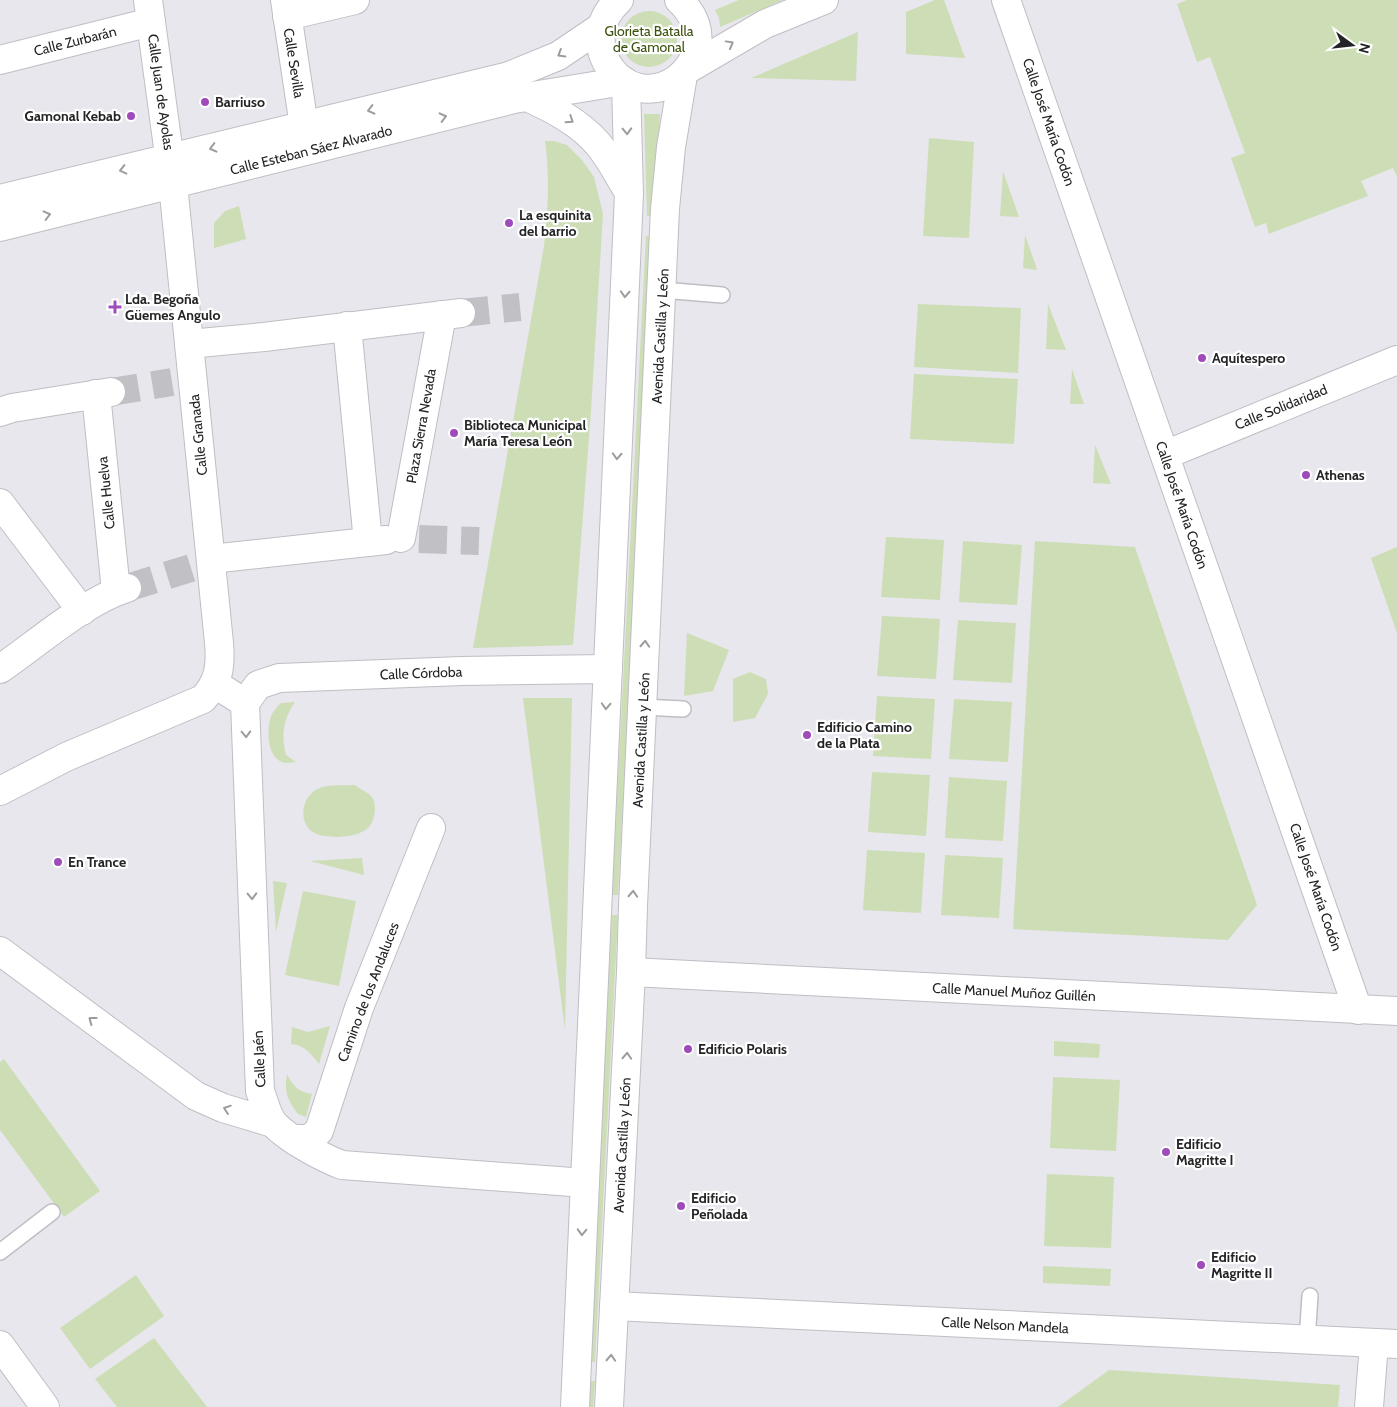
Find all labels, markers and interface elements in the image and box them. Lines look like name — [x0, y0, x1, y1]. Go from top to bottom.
north arrow — [1327, 20, 1377, 70]
street label: Calle Zurbarán — [32, 22, 118, 60]
park label: Glorieta Batalla de Gamonal — [604, 22, 694, 56]
street label: Calle Sevilla — [280, 27, 308, 100]
street label: Calle Juan de Ayolas — [144, 33, 178, 152]
one-way arrow — [724, 41, 733, 51]
text: N — [1355, 41, 1375, 55]
one-way arrow — [557, 47, 566, 57]
street label: Calle José María Codón — [1019, 56, 1079, 188]
place label: Barriuso — [215, 93, 265, 111]
marker: Barriuso — [199, 96, 211, 108]
one-way arrow — [366, 104, 375, 115]
place label: Gamonal Kebab — [25, 107, 121, 125]
marker: Gamonal Kebab — [125, 110, 137, 122]
one-way arrow — [438, 112, 447, 123]
one-way arrow — [564, 114, 574, 123]
street label: Calle Esteban Sáez Alvarado — [228, 121, 394, 179]
one-way arrow — [621, 128, 632, 136]
one-way arrow — [209, 142, 218, 153]
one-way arrow — [118, 164, 127, 175]
place label: La esquinita del barrio — [519, 206, 591, 240]
one-way arrow — [43, 210, 51, 220]
marker: La esquinita del barrio — [503, 217, 515, 229]
street label: Avenida Castilla y León — [647, 268, 673, 404]
place label: Lda. Begoña Güemes Angulo — [125, 290, 220, 324]
one-way arrow — [619, 290, 630, 298]
marker: Lda. Begoña Güemes Angulo — [109, 301, 121, 313]
place label: Aquítespero — [1212, 349, 1285, 367]
marker: Aquítespero — [1196, 352, 1208, 364]
street label: Plaza Sierra Nevada — [402, 367, 440, 485]
street label: Calle Solidaridad — [1232, 380, 1330, 434]
street label: Calle Granada — [185, 393, 211, 477]
place label: Biblioteca Municipal María Teresa León — [464, 416, 587, 450]
marker: Biblioteca Municipal María Teresa León — [448, 427, 460, 439]
street label: Calle José María Codón — [1152, 439, 1212, 571]
one-way arrow — [612, 452, 623, 460]
street label: Calle Huelva — [93, 455, 119, 530]
place label: Athenas — [1316, 466, 1365, 484]
marker: Athenas — [1300, 469, 1312, 481]
one-way arrow — [640, 640, 650, 648]
street label: Calle Córdoba — [379, 663, 463, 683]
street label: Avenida Castilla y León — [628, 672, 654, 808]
one-way arrow — [601, 702, 612, 710]
place label: Edificio Camino de la Plata — [817, 718, 912, 752]
marker: Edificio Camino de la Plata — [801, 729, 813, 741]
one-way arrow — [241, 730, 251, 738]
street label: Calle José María Codón — [1286, 821, 1346, 953]
place label: En Trance — [68, 853, 126, 871]
marker: En Trance — [52, 856, 64, 868]
one-way arrow — [628, 890, 639, 898]
one-way arrow — [247, 892, 257, 900]
street label: Camino de los Andaluces — [333, 919, 403, 1064]
street label: Calle Manuel Muñoz Guillén — [932, 979, 1096, 1005]
one-way arrow — [89, 1017, 98, 1025]
street label: Calle Jaén — [249, 1030, 269, 1088]
place label: Edificio Polaris — [698, 1040, 787, 1058]
marker: Edificio Polaris — [682, 1043, 694, 1055]
one-way arrow — [621, 1052, 632, 1060]
street label: Avenida Castilla y León — [609, 1077, 635, 1213]
one-way arrow — [223, 1105, 231, 1115]
place label: Edificio Magritte I — [1176, 1135, 1233, 1169]
marker: Edificio Magritte I — [1160, 1146, 1172, 1158]
place label: Edificio Peñolada — [691, 1189, 748, 1223]
marker: Edificio Peñolada — [675, 1200, 687, 1212]
one-way arrow — [577, 1228, 588, 1236]
place label: Edificio Magritte II — [1211, 1248, 1272, 1282]
marker: Edificio Magritte II — [1195, 1259, 1207, 1271]
street label: Calle Nelson Mandela — [941, 1313, 1069, 1337]
one-way arrow — [606, 1354, 617, 1362]

